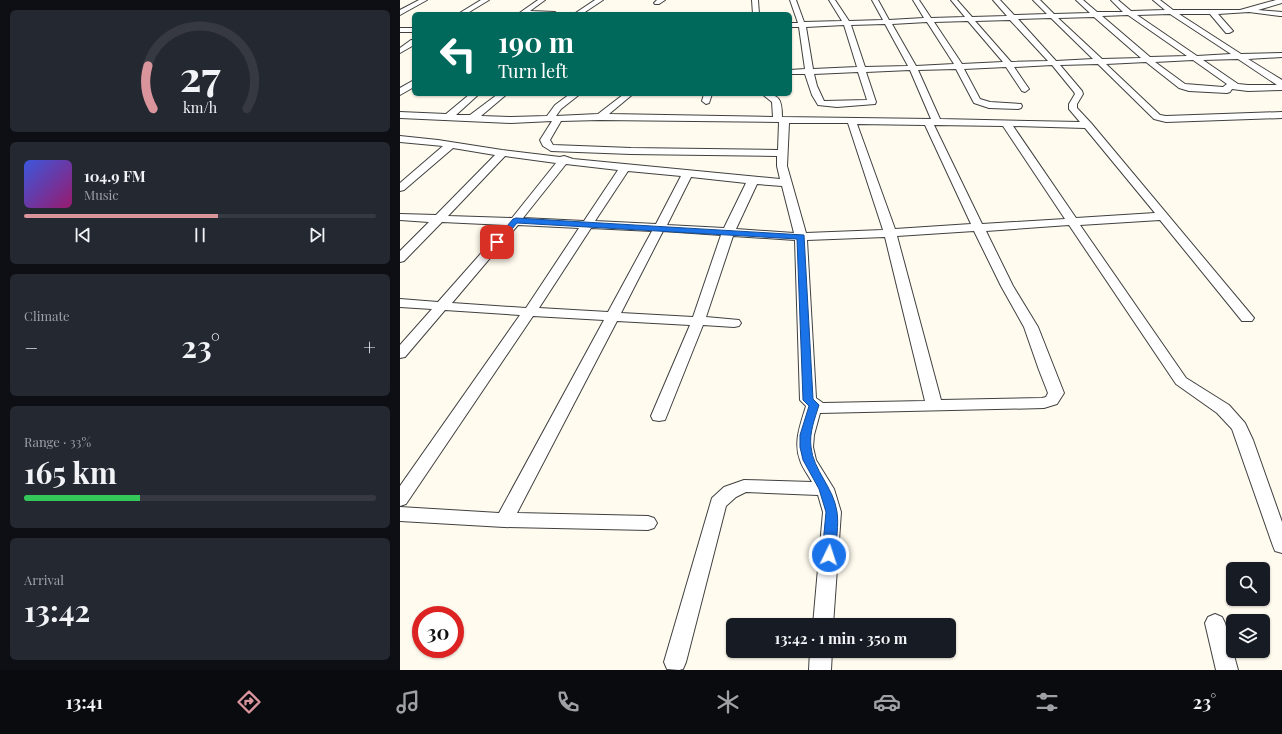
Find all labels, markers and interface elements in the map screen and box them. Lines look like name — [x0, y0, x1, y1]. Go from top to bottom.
text: 190 m — [498, 23, 574, 60]
icon: left — [432, 28, 484, 80]
text: 27 — [180, 47, 220, 102]
text: Turn left — [498, 59, 568, 83]
text: km/h — [183, 98, 218, 117]
text: 104.9 FM — [84, 166, 146, 186]
text: Music — [84, 186, 119, 203]
icon: previous — [72, 224, 94, 246]
icon: pause — [189, 224, 211, 246]
icon: next — [306, 224, 328, 246]
pin — [480, 225, 514, 259]
icon: arrive — [486, 231, 508, 253]
text: Climate — [24, 307, 70, 324]
text: 23° — [181, 326, 220, 366]
text: − — [24, 332, 38, 362]
text: + — [363, 332, 376, 362]
text: Range · 33% — [24, 433, 91, 450]
text: 165 km — [24, 452, 117, 492]
position arrow — [808, 534, 850, 576]
map controls — [1226, 562, 1270, 658]
button: search — [1226, 562, 1270, 606]
text: Arrival — [24, 571, 64, 588]
text: 13:42 — [24, 590, 90, 630]
speed limit sign: 30 — [412, 606, 464, 658]
button: layers — [1226, 614, 1270, 658]
text: 13:42 · 1 min · 350 m — [775, 628, 907, 648]
icon: directions — [235, 688, 263, 716]
icon: music — [394, 688, 422, 716]
icon: phone — [554, 688, 582, 716]
icon: climate — [714, 688, 742, 716]
icon: car — [873, 688, 901, 716]
icon: filters — [1033, 688, 1061, 716]
text: 13:41 — [66, 690, 103, 714]
text: 23° — [1193, 690, 1216, 714]

